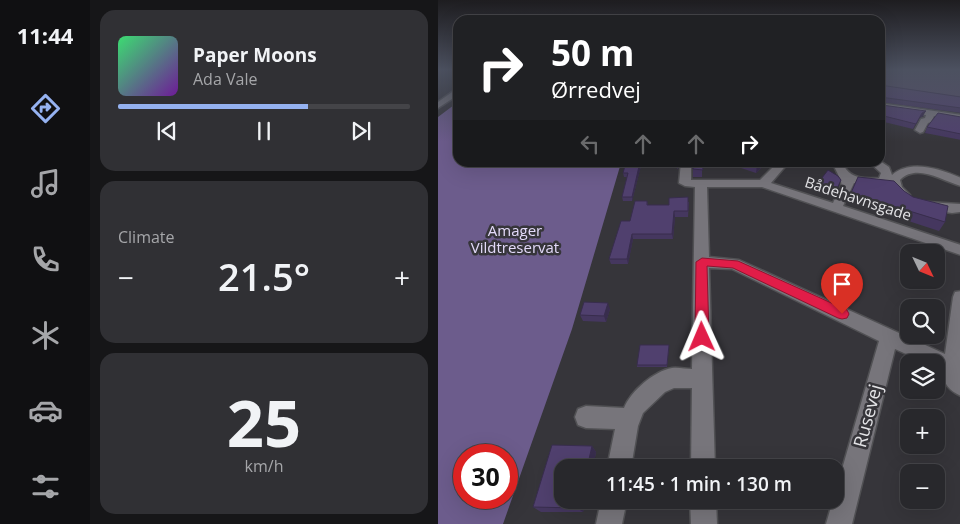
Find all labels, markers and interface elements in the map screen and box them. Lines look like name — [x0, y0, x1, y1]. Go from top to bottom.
text: 11:44 — [17, 20, 73, 50]
text: 50 m — [551, 29, 634, 76]
icon: right — [468, 35, 533, 100]
text: Paper Moons — [193, 42, 317, 68]
text: Ada Vale — [193, 68, 257, 90]
text: Ørredvej — [551, 74, 641, 104]
icon: directions — [28, 91, 63, 126]
icon: previous — [153, 117, 181, 145]
icon: pause — [250, 117, 278, 145]
icon: next — [347, 117, 375, 145]
icon: left — [576, 130, 604, 158]
icon: ahead — [629, 130, 657, 158]
icon: ahead — [682, 130, 710, 158]
icon: right — [735, 130, 763, 158]
icon: music — [28, 166, 63, 201]
street label: Bådehavnsgade — [802, 171, 914, 225]
park label: Amager Vildtreservat — [471, 220, 559, 257]
text: Climate — [118, 226, 175, 248]
icon: phone — [28, 242, 63, 277]
north arrow — [900, 244, 946, 289]
map controls — [900, 244, 945, 509]
text: 21.5° — [218, 250, 310, 302]
text: − — [118, 258, 134, 296]
text: + — [394, 258, 410, 296]
pin — [821, 263, 863, 314]
icon: arrive — [828, 270, 856, 298]
button: search — [900, 299, 945, 344]
position arrow — [675, 310, 727, 362]
icon: climate — [28, 318, 63, 353]
button: layers — [900, 354, 945, 399]
text: 25 — [227, 378, 301, 466]
street label: Rusevej — [847, 381, 887, 450]
icon: car — [28, 393, 63, 428]
button: + — [900, 409, 945, 454]
speed limit sign: 30 — [453, 444, 518, 509]
text: km/h — [245, 455, 283, 477]
button: − — [900, 464, 945, 509]
icon: filters — [28, 469, 63, 504]
text: 11:45 · 1 min · 130 m — [606, 471, 792, 497]

